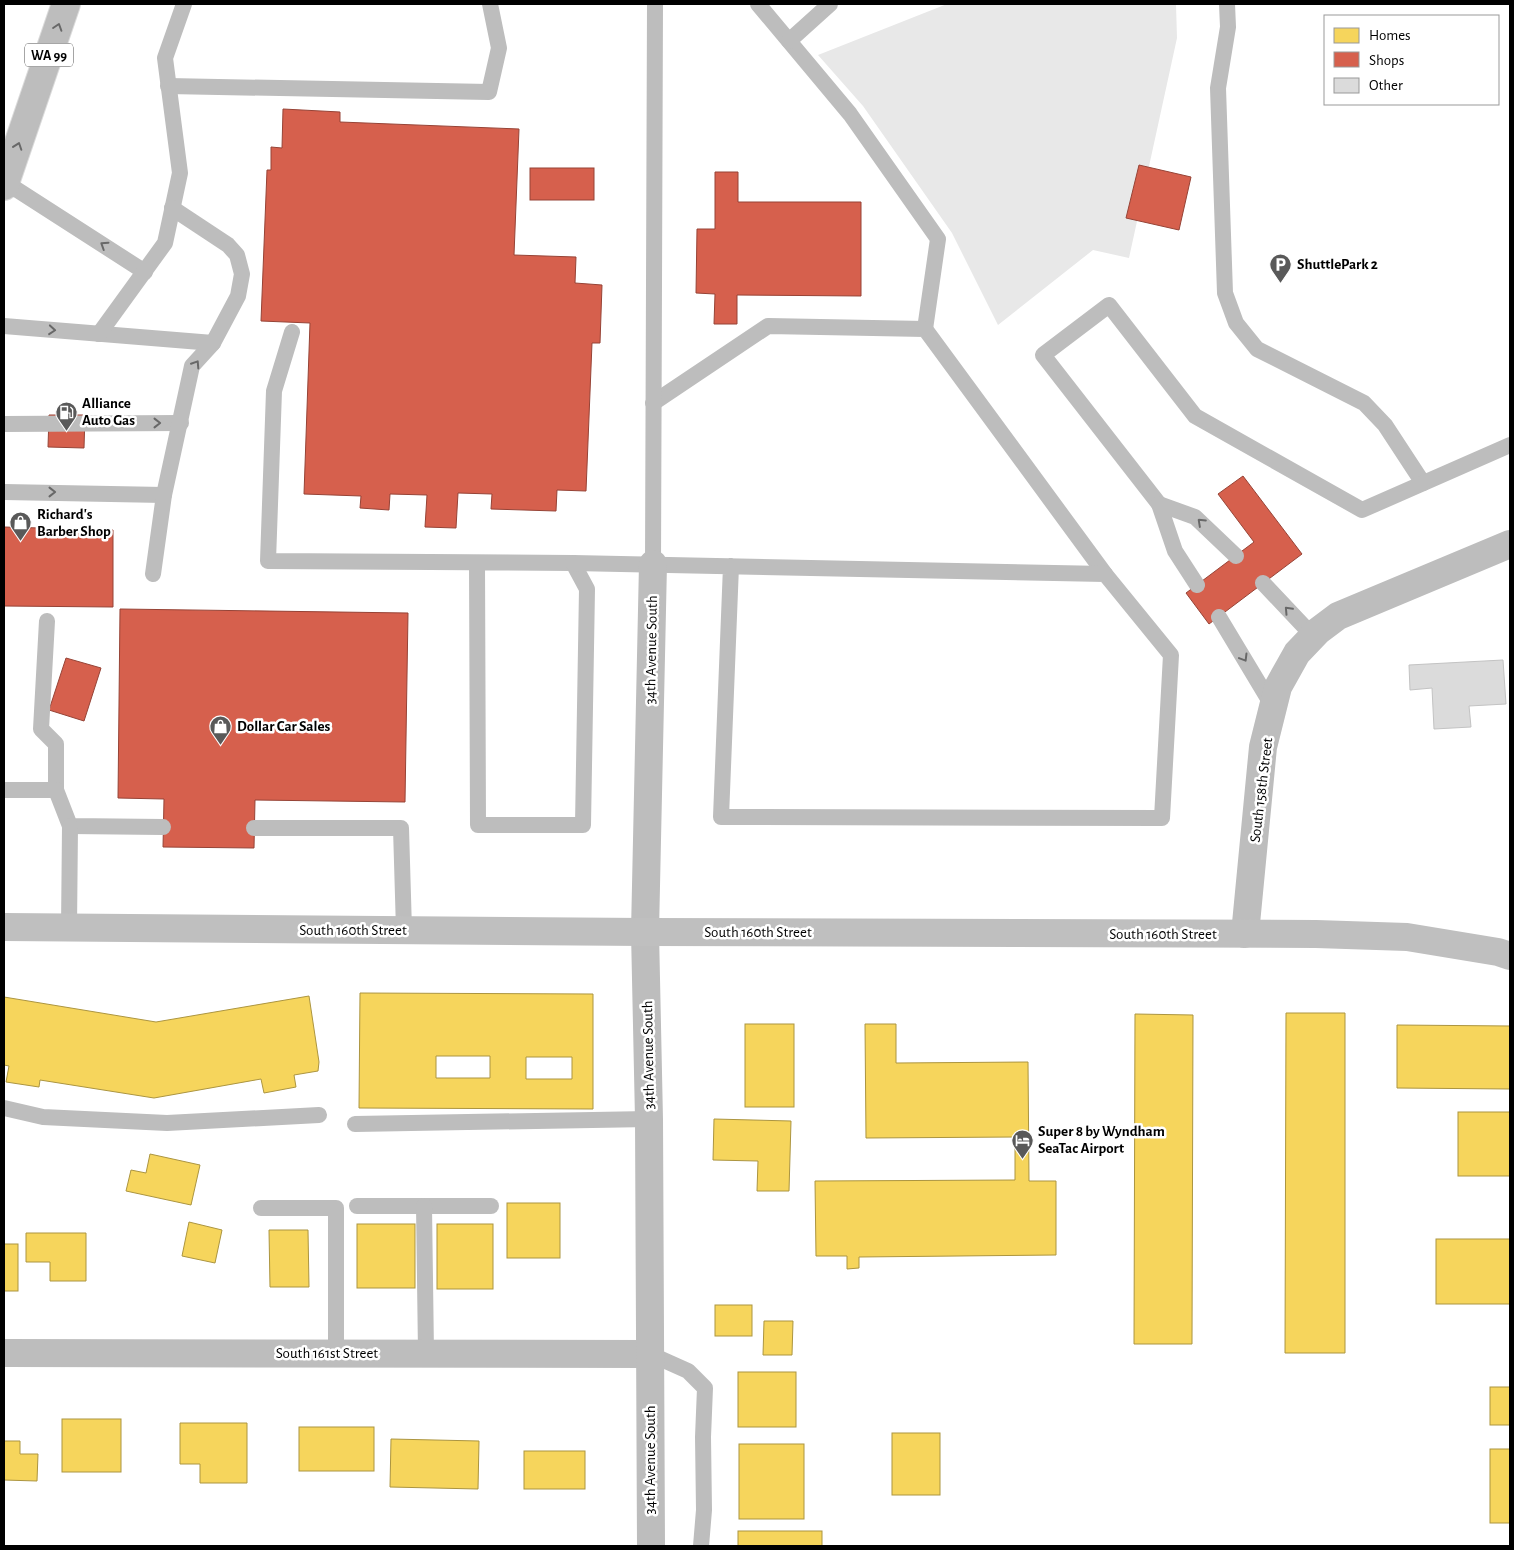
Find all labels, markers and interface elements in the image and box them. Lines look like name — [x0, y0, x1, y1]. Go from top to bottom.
legend — [1324, 15, 1499, 105]
one-way arrow — [52, 23, 62, 32]
text: Homes — [1369, 28, 1411, 43]
road number: WA 99 — [25, 44, 73, 66]
text: Shops — [1369, 53, 1404, 68]
text: Other — [1369, 78, 1403, 93]
one-way arrow — [12, 143, 22, 151]
one-way arrow — [100, 242, 109, 252]
parking icon: ShuttlePark 2 — [1269, 252, 1293, 283]
place label: ShuttlePark 2 — [1297, 257, 1378, 272]
one-way arrow — [49, 324, 57, 335]
one-way arrow — [190, 360, 199, 370]
place label: Alliance Auto Gas — [82, 396, 135, 428]
fuel station icon: Alliance Auto Gas — [54, 400, 78, 431]
one-way arrow — [154, 418, 162, 428]
one-way arrow — [49, 487, 57, 498]
place label: Richard's Barber Shop — [37, 507, 111, 539]
shop icon: Richard's Barber Shop — [9, 511, 33, 542]
one-way arrow — [1198, 519, 1207, 528]
street label: 34th Avenue South — [643, 595, 660, 705]
one-way arrow — [1285, 606, 1294, 615]
one-way arrow — [1238, 653, 1248, 662]
shop icon: Dollar Car Sales — [209, 714, 233, 745]
place label: Dollar Car Sales — [237, 719, 331, 734]
street label: South 158th Street — [1248, 736, 1275, 843]
street label: South 160th Street — [299, 923, 407, 938]
street label: South 160th Street — [704, 925, 812, 940]
street label: South 160th Street — [1109, 927, 1217, 942]
street label: 34th Avenue South — [640, 1000, 657, 1110]
place label: Super 8 by Wyndham SeaTac Airport — [1038, 1124, 1165, 1156]
hotel icon: Super 8 by Wyndham SeaTac Airport — [1010, 1128, 1034, 1159]
street label: South 161st Street — [276, 1346, 378, 1361]
street label: 34th Avenue South — [643, 1405, 658, 1515]

